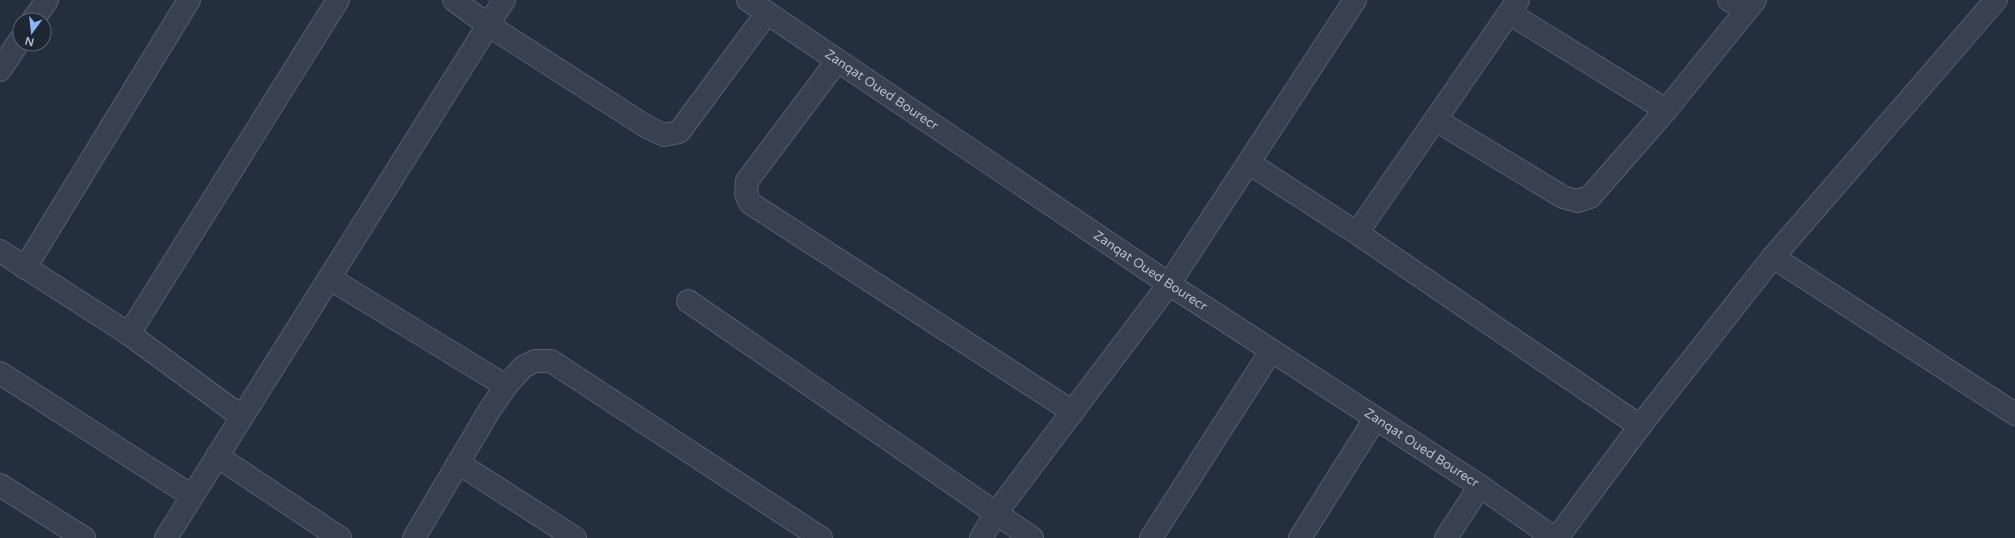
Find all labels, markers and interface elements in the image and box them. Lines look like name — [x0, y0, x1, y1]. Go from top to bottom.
north arrow — [12, 12, 52, 52]
text: N — [24, 34, 35, 49]
street label: Zanqat Oued Bourecr — [822, 46, 941, 134]
street label: Zanqat Oued Bourecr — [1090, 227, 1210, 315]
street label: Zanqat Oued Bourecr — [1361, 405, 1482, 491]

